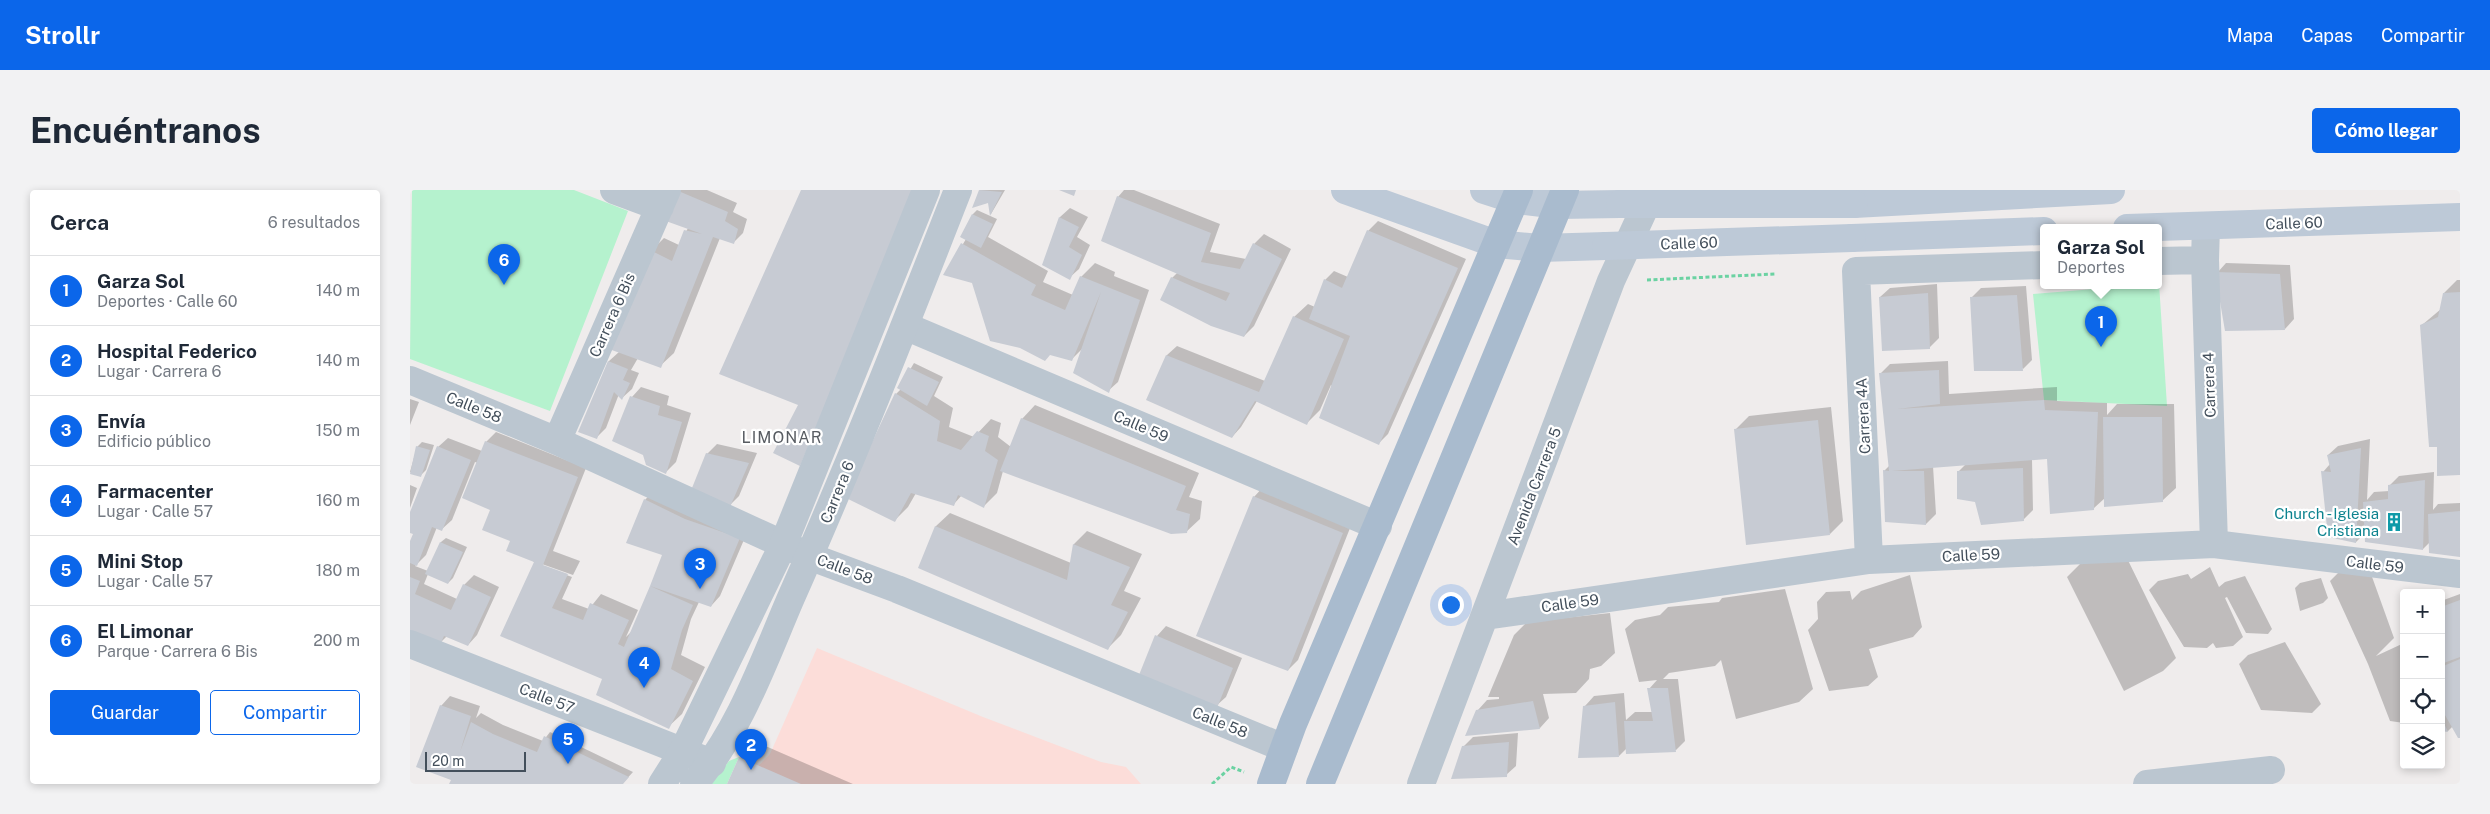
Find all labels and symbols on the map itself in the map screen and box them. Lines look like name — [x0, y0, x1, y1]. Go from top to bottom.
street label: Calle 60 — [2265, 214, 2323, 232]
street label: Calle 60 — [1660, 234, 1718, 252]
pin: 6 — [488, 244, 520, 285]
street label: Carrera 6 Bis — [586, 270, 638, 360]
pin: 1 — [2085, 306, 2117, 347]
street label: Carrera 4 — [2199, 352, 2219, 418]
street label: Carrera 4A — [1852, 377, 1873, 455]
street label: Calle 58 — [444, 388, 504, 426]
street label: Calle 59 — [1111, 407, 1171, 445]
street label: Avenida Carrera 5 — [1504, 425, 1564, 547]
district label: LIMONAR — [742, 428, 822, 447]
street label: Carrera 6 — [817, 458, 857, 526]
place label: Church - Iglesia Cristiana — [2274, 505, 2379, 539]
building icon: Church - Iglesia Cristiana — [2383, 511, 2405, 533]
street label: Calle 59 — [1942, 545, 2000, 565]
pin: 3 — [684, 548, 716, 589]
street label: Calle 58 — [815, 551, 875, 587]
street label: Calle 59 — [2345, 552, 2405, 576]
street label: Calle 59 — [1540, 591, 1600, 615]
your location — [1438, 592, 1464, 618]
pin: 4 — [628, 647, 660, 688]
street label: Calle 57 — [517, 680, 577, 716]
street label: Calle 58 — [1190, 703, 1250, 741]
pin: 5 — [552, 723, 584, 764]
pin: 2 — [735, 729, 767, 770]
scale bar — [425, 749, 526, 772]

